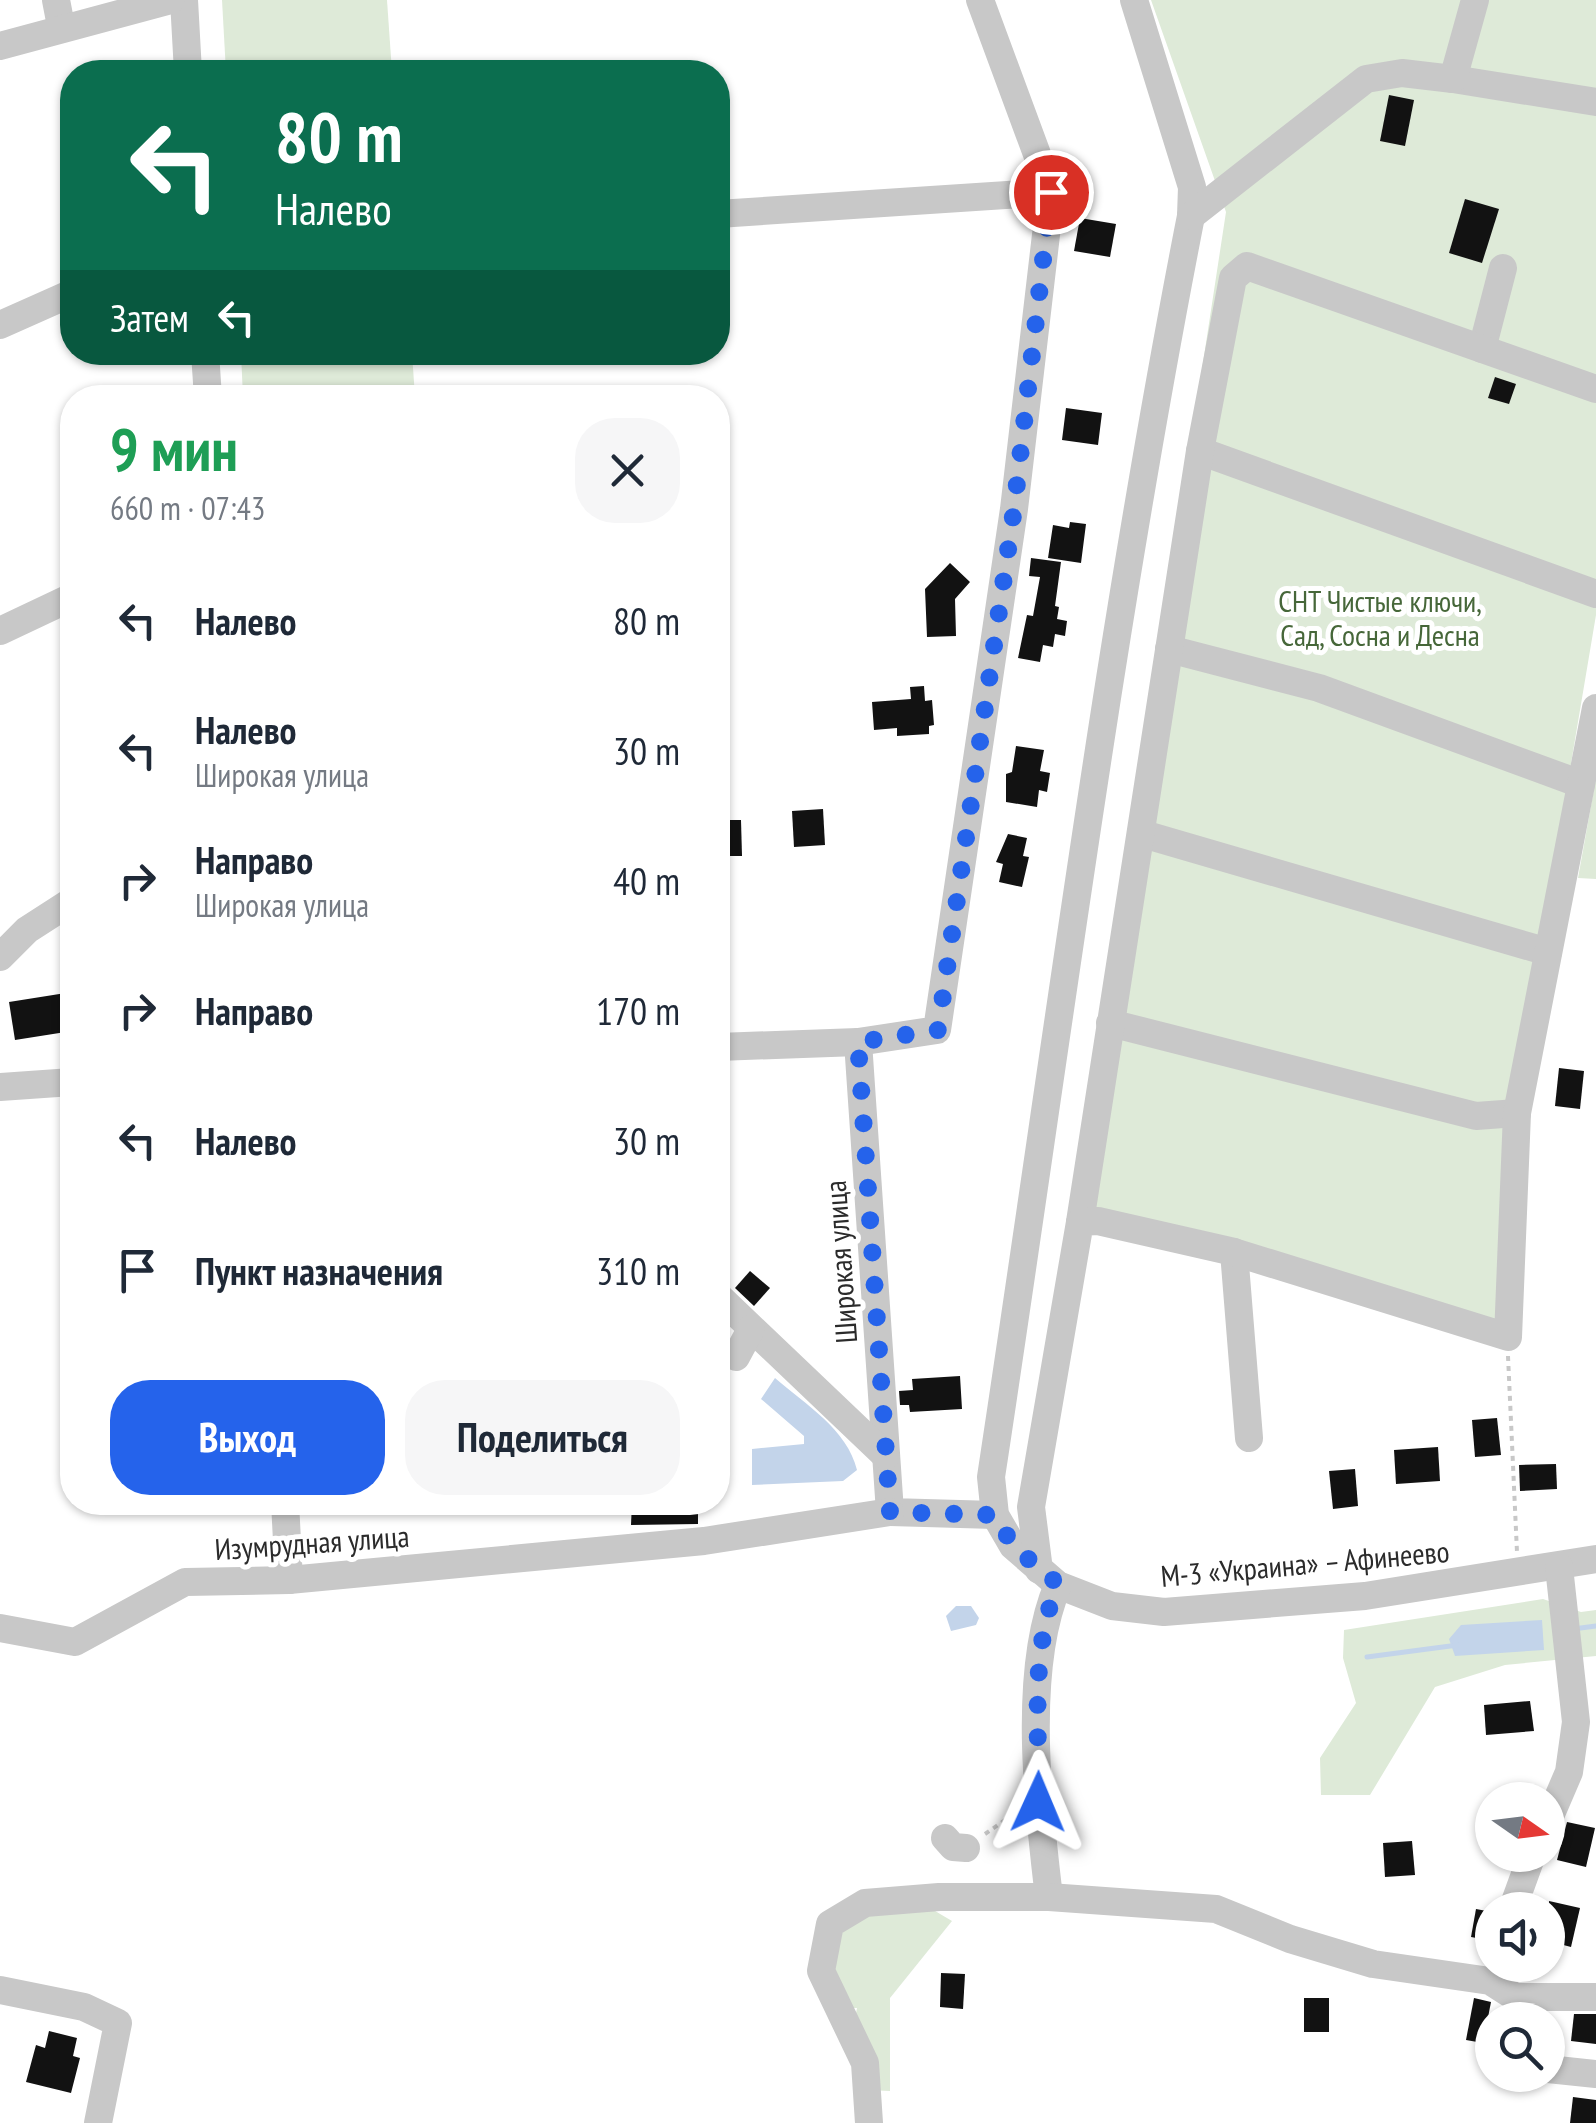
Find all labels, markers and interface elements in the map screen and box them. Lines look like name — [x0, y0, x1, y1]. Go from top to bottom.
text: 80 m — [275, 91, 403, 181]
icon: left — [110, 100, 240, 230]
pin — [1009, 150, 1094, 235]
icon: arrive — [1024, 165, 1079, 220]
text: Налево — [275, 179, 392, 237]
icon: left — [209, 290, 264, 345]
text: Затем — [110, 293, 189, 342]
text: 9 мин — [110, 410, 238, 488]
button: close — [575, 418, 680, 523]
text: 660 m · 07:43 — [110, 487, 265, 529]
park label: СНТ Чистые ключи, Сад, Сосна и Десна — [1278, 581, 1482, 654]
icon: left — [110, 593, 165, 648]
text: Налево — [195, 596, 296, 645]
text: 80 m — [613, 596, 680, 645]
text: Налево — [195, 705, 296, 754]
icon: left — [110, 723, 165, 778]
text: 30 m — [613, 726, 680, 775]
text: Широкая улица — [195, 754, 369, 796]
text: Направо — [195, 835, 313, 884]
icon: right — [110, 853, 165, 908]
text: 40 m — [613, 856, 680, 905]
text: Широкая улица — [195, 884, 369, 926]
icon: right — [110, 983, 165, 1038]
text: Направо — [195, 986, 313, 1035]
text: 170 m — [596, 986, 680, 1035]
icon: left — [110, 1113, 165, 1168]
text: Налево — [195, 1116, 296, 1165]
text: 30 m — [613, 1116, 680, 1165]
street label: Широкая улица — [815, 1179, 865, 1345]
icon: arrive — [110, 1243, 165, 1298]
text: Пункт назначения — [195, 1246, 443, 1295]
text: 310 m — [596, 1246, 680, 1295]
button: Выход — [110, 1380, 385, 1495]
button: Поделиться — [405, 1380, 680, 1495]
street label: Изумрудная улица — [213, 1516, 411, 1568]
street label: М-3 «Украина» – Афинеево — [1159, 1531, 1451, 1595]
position arrow — [986, 1750, 1090, 1854]
north arrow — [1475, 1782, 1565, 1872]
map controls — [1475, 1782, 1565, 2092]
button: sound — [1475, 1892, 1565, 1982]
button: search — [1475, 2002, 1565, 2092]

